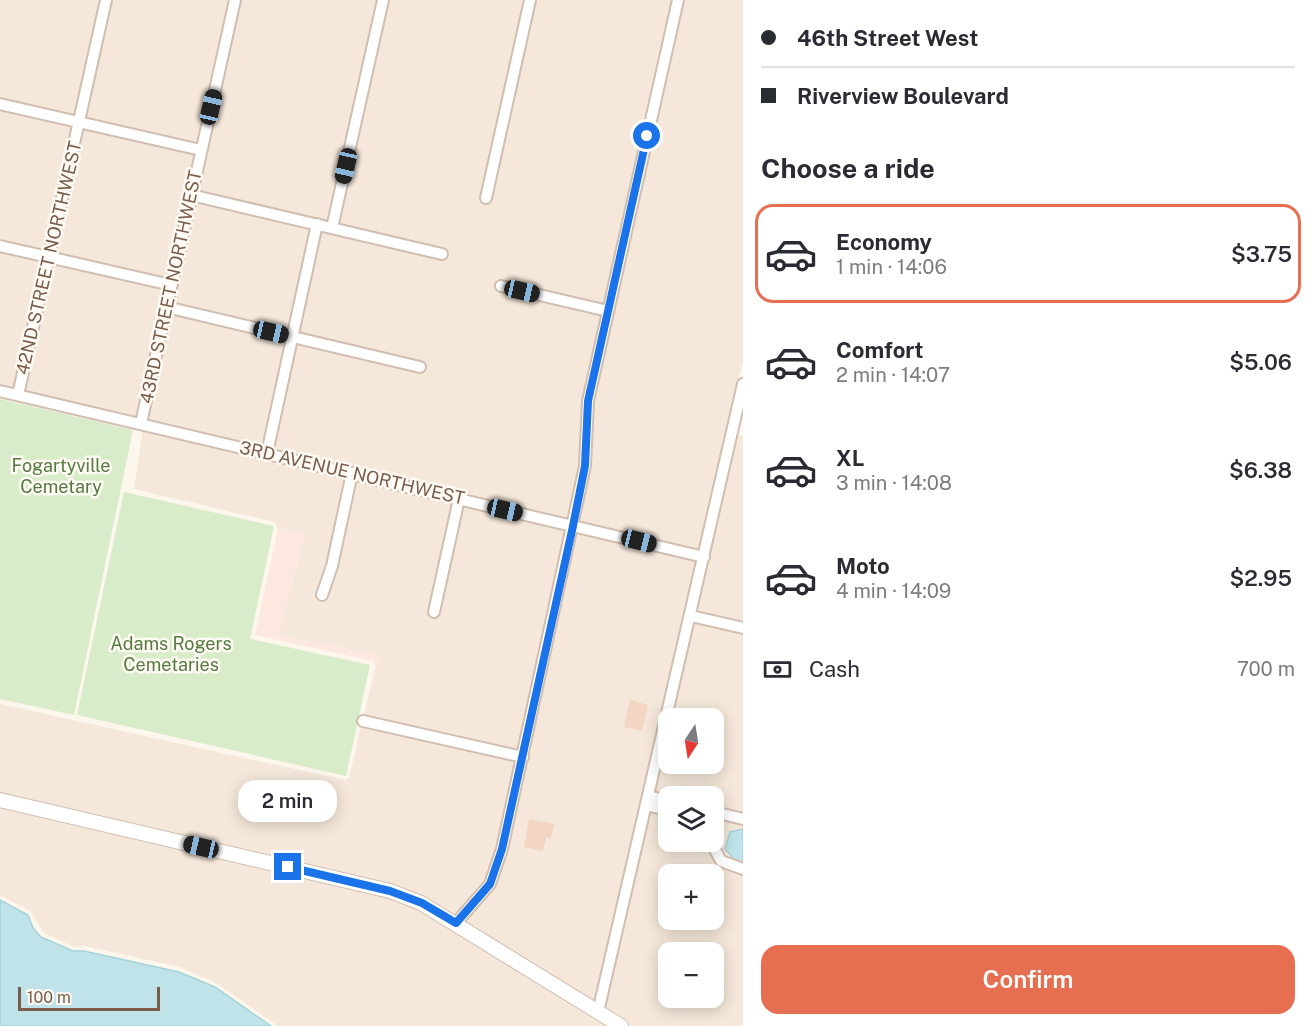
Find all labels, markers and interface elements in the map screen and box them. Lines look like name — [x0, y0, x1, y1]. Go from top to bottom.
text: 46th Street West — [797, 25, 978, 51]
text: Riverview Boulevard — [797, 83, 1009, 109]
car — [198, 87, 224, 127]
route start — [633, 122, 660, 149]
street label: 42ND STREET NORTHWEST — [11, 139, 86, 377]
car — [333, 146, 359, 186]
text: Choose a ride — [761, 152, 935, 184]
street label: 43RD STREET NORTHWEST — [135, 168, 206, 406]
icon: car — [764, 227, 818, 281]
text: Economy — [836, 229, 932, 255]
text: $3.75 — [1231, 241, 1292, 267]
text: 1 min · 14:06 — [836, 255, 947, 279]
car — [502, 278, 542, 304]
car — [251, 319, 291, 345]
icon: car — [764, 335, 818, 389]
text: Comfort — [836, 337, 923, 363]
text: $5.06 — [1229, 349, 1292, 375]
text: 2 min · 14:07 — [836, 363, 950, 387]
street label: 3RD AVENUE NORTHWEST — [238, 436, 467, 509]
icon: car — [764, 443, 818, 497]
text: XL — [836, 445, 864, 471]
park label: Fogartyville Cemetary — [11, 455, 111, 497]
text: $6.38 — [1229, 457, 1292, 483]
text: 3 min · 14:08 — [836, 471, 952, 495]
car — [485, 497, 525, 523]
car — [619, 528, 659, 554]
icon: car — [764, 551, 818, 605]
text: Moto — [836, 553, 890, 579]
text: $2.95 — [1230, 565, 1292, 591]
text: 4 min · 14:09 — [836, 579, 951, 603]
park label: Adams Rogers Cemetaries — [110, 633, 232, 675]
icon: cash — [761, 653, 794, 686]
text: Cash — [809, 656, 860, 682]
text: 700 m — [1237, 657, 1295, 681]
north arrow — [658, 708, 724, 774]
map controls — [658, 708, 724, 1008]
callout: 2 min — [238, 780, 338, 822]
button: layers — [658, 786, 724, 852]
text: 2 min — [262, 789, 313, 813]
car — [181, 834, 221, 860]
route end — [274, 853, 301, 880]
button: + — [658, 864, 724, 930]
button: − — [658, 942, 724, 1008]
button: Confirm — [761, 945, 1295, 1014]
scale bar — [18, 984, 160, 1012]
text: 100 m — [27, 988, 71, 1007]

